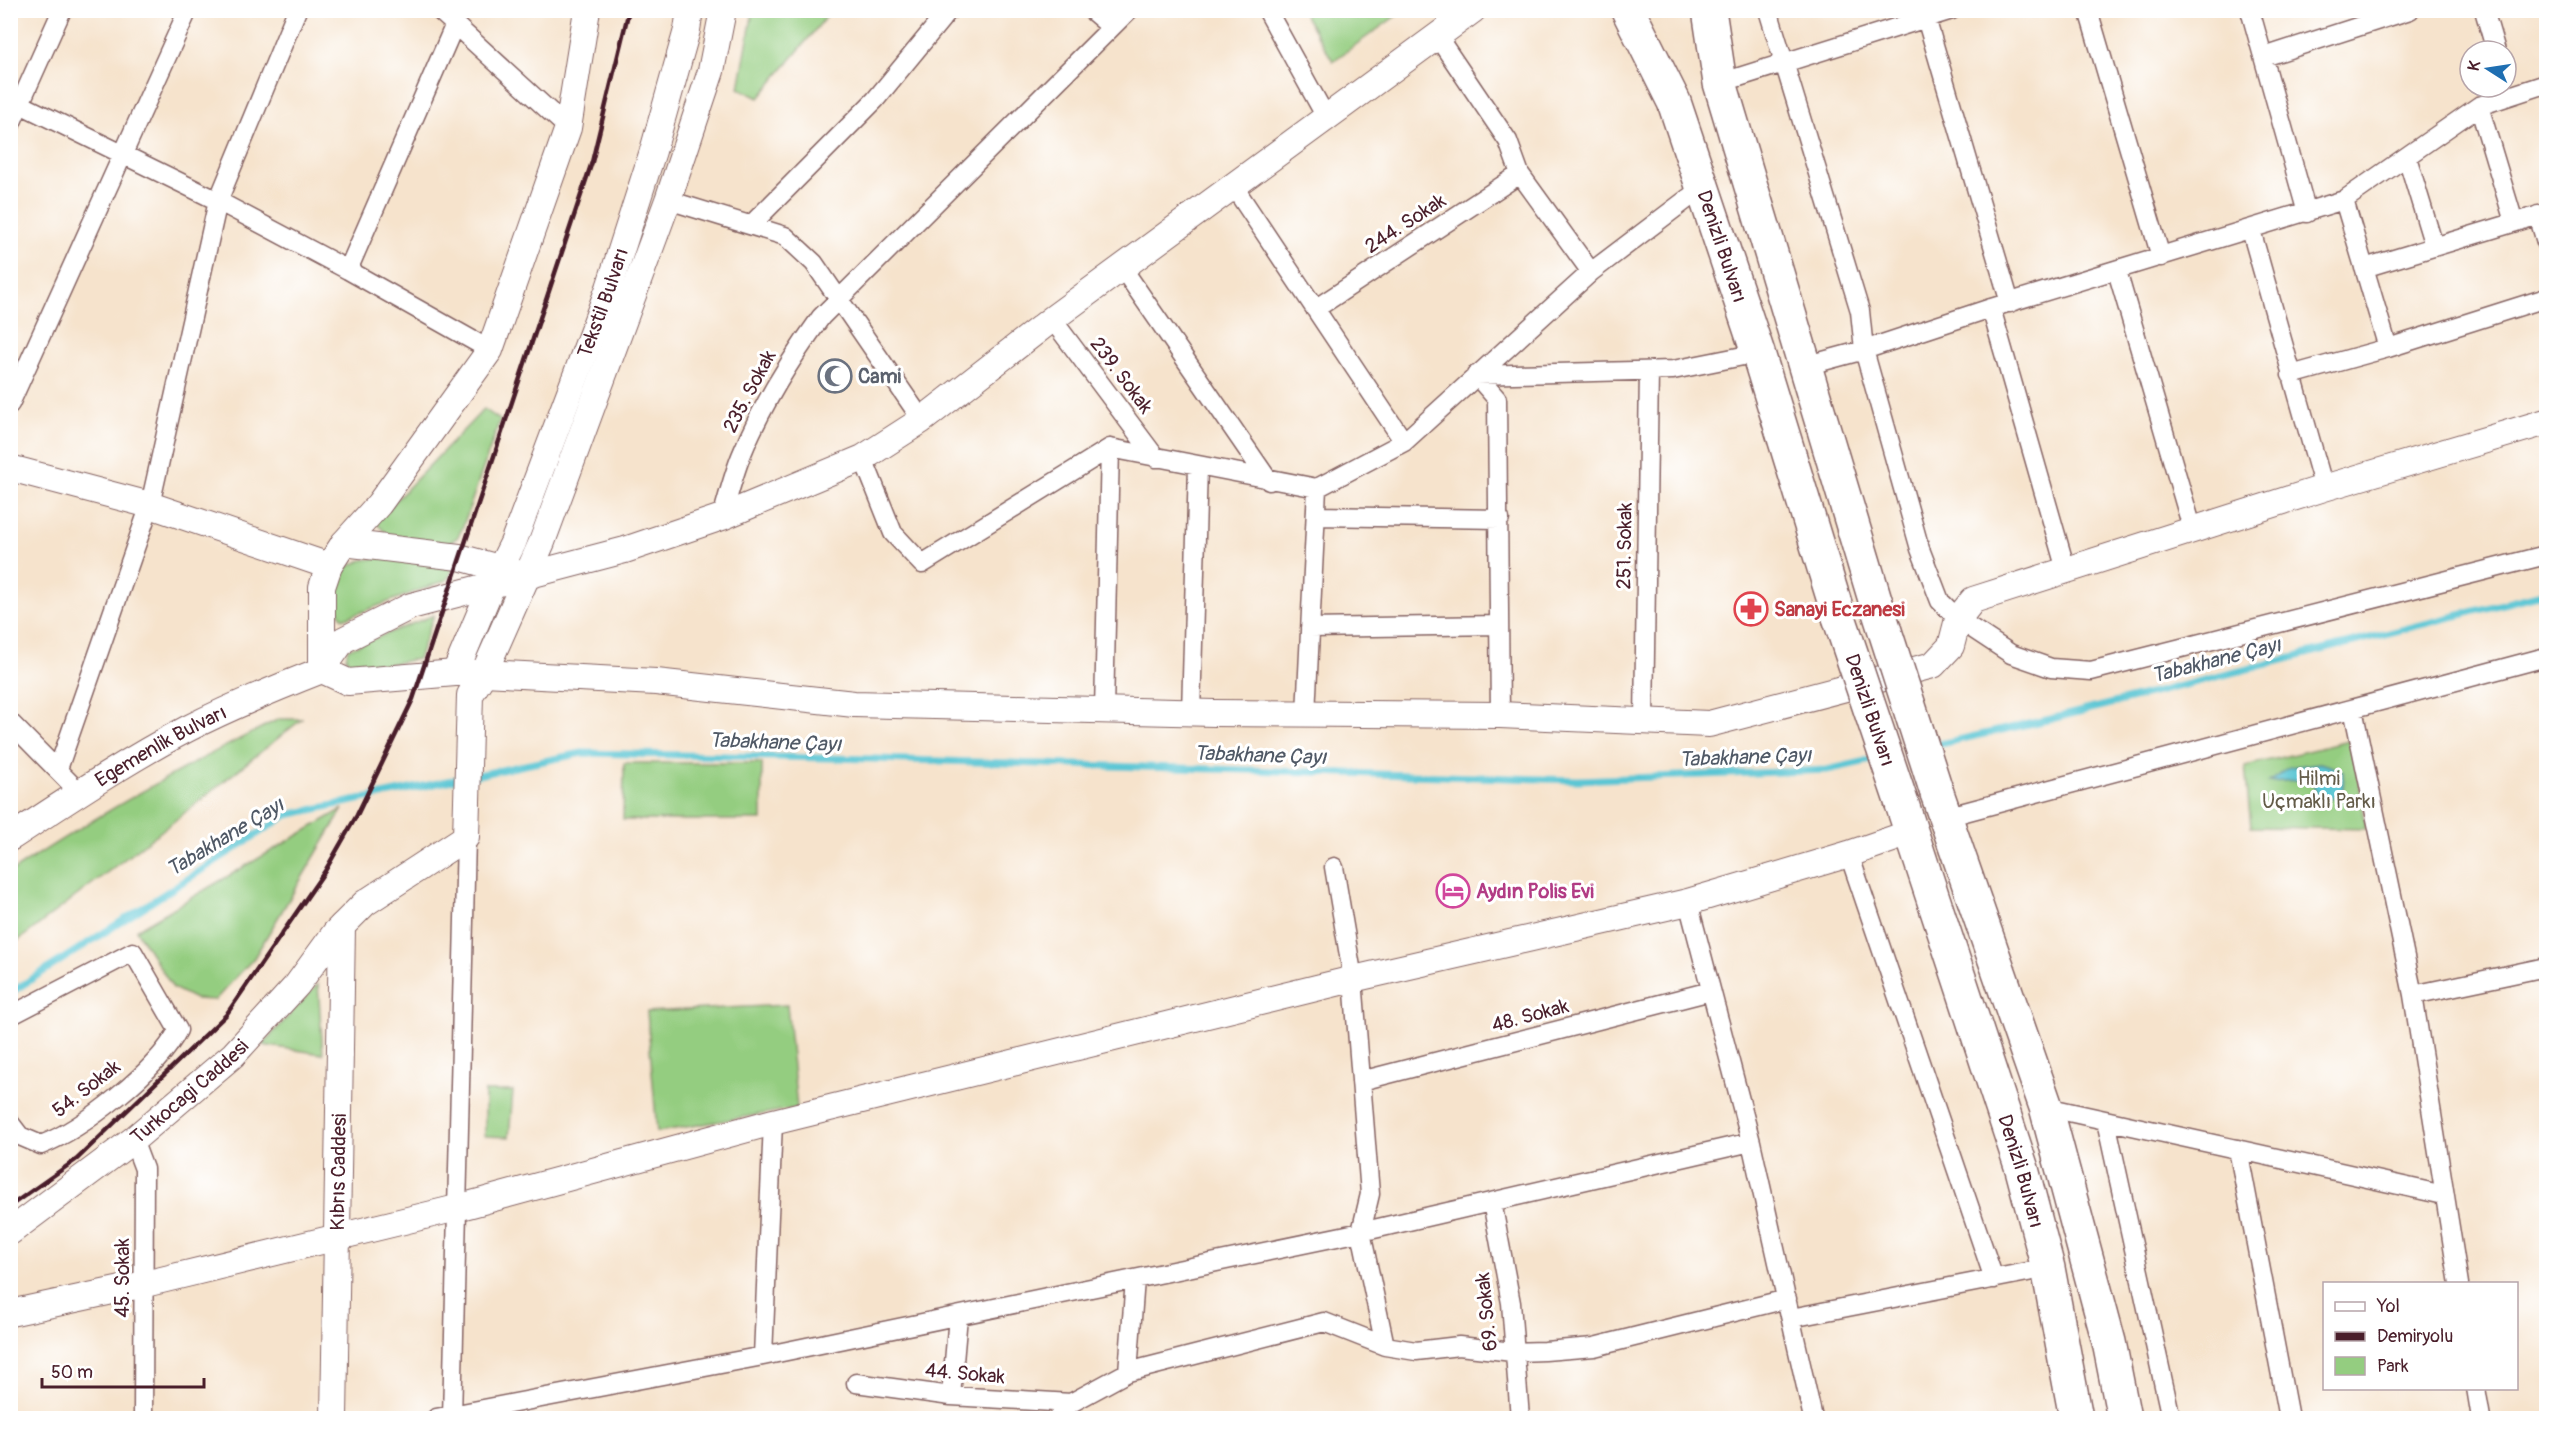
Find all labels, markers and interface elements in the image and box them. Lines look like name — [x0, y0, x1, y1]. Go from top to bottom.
north arrow — [2458, 39, 2518, 99]
text: K — [2464, 59, 2485, 73]
street label: Denizli Bulvarı — [1691, 187, 1752, 306]
street label: 244. Sokak — [1360, 188, 1451, 259]
street label: Tekstil Bulvarı — [572, 245, 634, 361]
street label: 239. Sokak — [1085, 332, 1159, 419]
street label: 235. Sokak — [717, 345, 782, 437]
mosque icon: Cami — [817, 358, 853, 394]
place label: Cami — [858, 364, 901, 389]
street label: 251. Sokak — [1611, 502, 1638, 590]
pharmacy icon: Sanayi Eczanesi — [1733, 591, 1769, 627]
place label: Sanayi Eczanesi — [1774, 597, 1905, 622]
water label: Tabakhane Çayı — [2149, 631, 2285, 690]
street label: Denizli Bulvarı — [1839, 651, 1900, 769]
street label: Egemenlik Bulvarı — [91, 700, 231, 793]
water label: Tabakhane Çayı — [708, 727, 843, 758]
water label: Tabakhane Çayı — [1193, 740, 1328, 771]
water label: Tabakhane Çayı — [1678, 742, 1813, 773]
park label: Hilmi Uçmaklı Parkı — [2262, 766, 2376, 814]
water label: Tabakhane Çayı — [162, 791, 290, 883]
hotel icon: Aydın Polis Evi — [1435, 873, 1471, 909]
place label: Aydın Polis Evi — [1476, 879, 1594, 904]
street label: 48. Sokak — [1489, 993, 1572, 1038]
street label: Turkocagi Caddesi — [125, 1034, 254, 1150]
street label: 54. Sokak — [47, 1054, 126, 1123]
street label: Denizli Bulvarı — [1992, 1111, 2049, 1231]
street label: Kıbrıs Caddesi — [325, 1113, 352, 1231]
street label: 45. Sokak — [110, 1238, 135, 1318]
street label: 69. Sokak — [1470, 1271, 1503, 1353]
legend — [2323, 1282, 2518, 1390]
text: Yol — [2376, 1295, 2400, 1318]
text: Demiryolu — [2377, 1325, 2453, 1348]
scale bar — [42, 1351, 204, 1389]
text: Park — [2377, 1355, 2409, 1378]
street label: 44. Sokak — [924, 1358, 1007, 1390]
text: 50 m — [51, 1361, 93, 1384]

